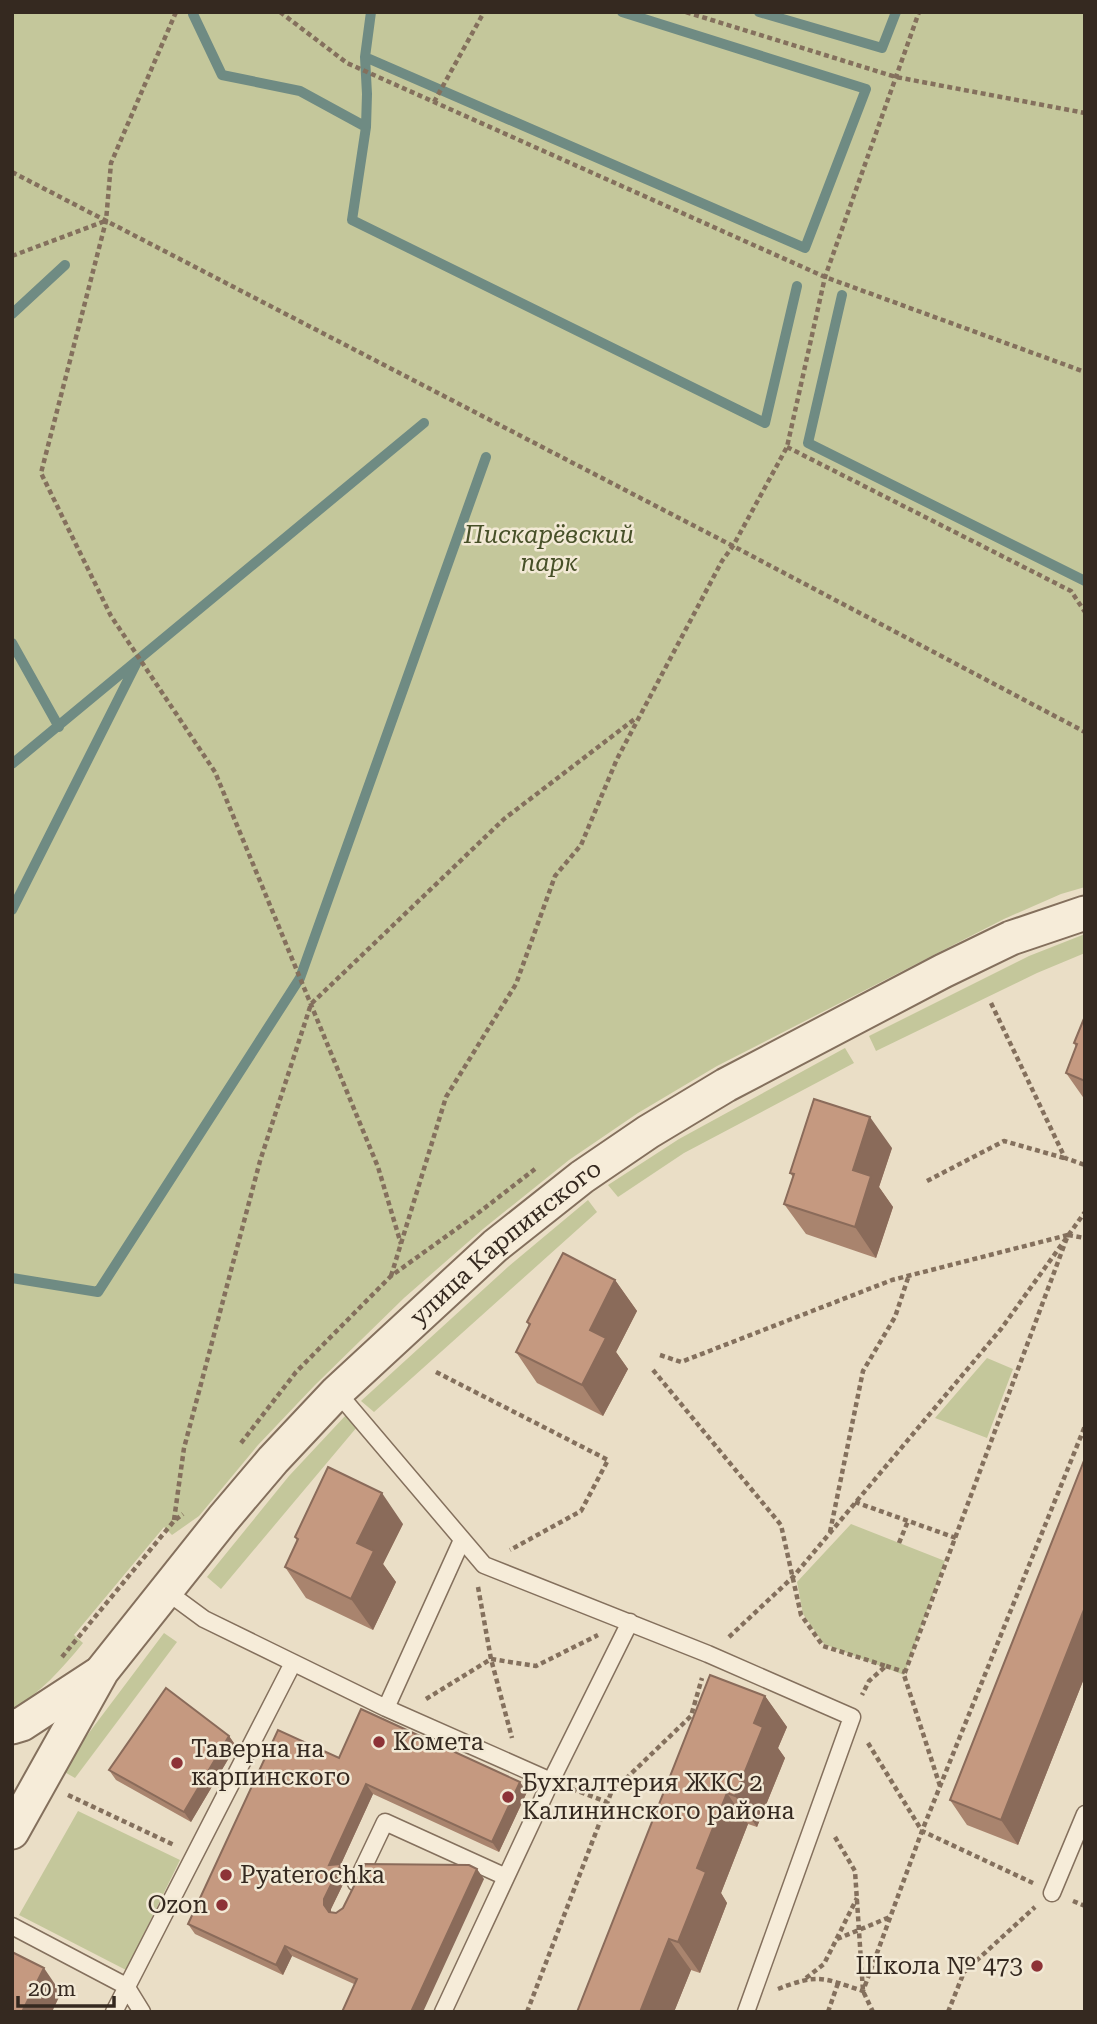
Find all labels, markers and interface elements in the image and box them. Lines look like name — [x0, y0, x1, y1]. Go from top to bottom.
park label: Пискарёвский парк — [463, 521, 634, 577]
street label: улица Карпинского — [404, 1154, 607, 1331]
place label: Комета — [393, 1728, 484, 1756]
marker: Комета — [371, 1734, 387, 1750]
place label: Таверна на карпинского — [191, 1735, 351, 1791]
marker: Таверна на карпинского — [169, 1755, 185, 1771]
place label: Бухгалтерия ЖКС 2 Калининского района — [522, 1769, 795, 1825]
marker: Бухгалтерия ЖКС 2 Калининского района — [500, 1789, 516, 1805]
place label: Pyaterochka — [240, 1861, 385, 1889]
marker: Pyaterochka — [218, 1867, 234, 1883]
place label: Ozon — [147, 1891, 208, 1919]
marker: Ozon — [214, 1897, 230, 1913]
place label: Школа № 473 — [855, 1952, 1023, 1980]
marker: Школа № 473 — [1029, 1958, 1045, 1974]
scale bar — [18, 1965, 114, 2009]
text: 20 m — [28, 1977, 76, 2001]

